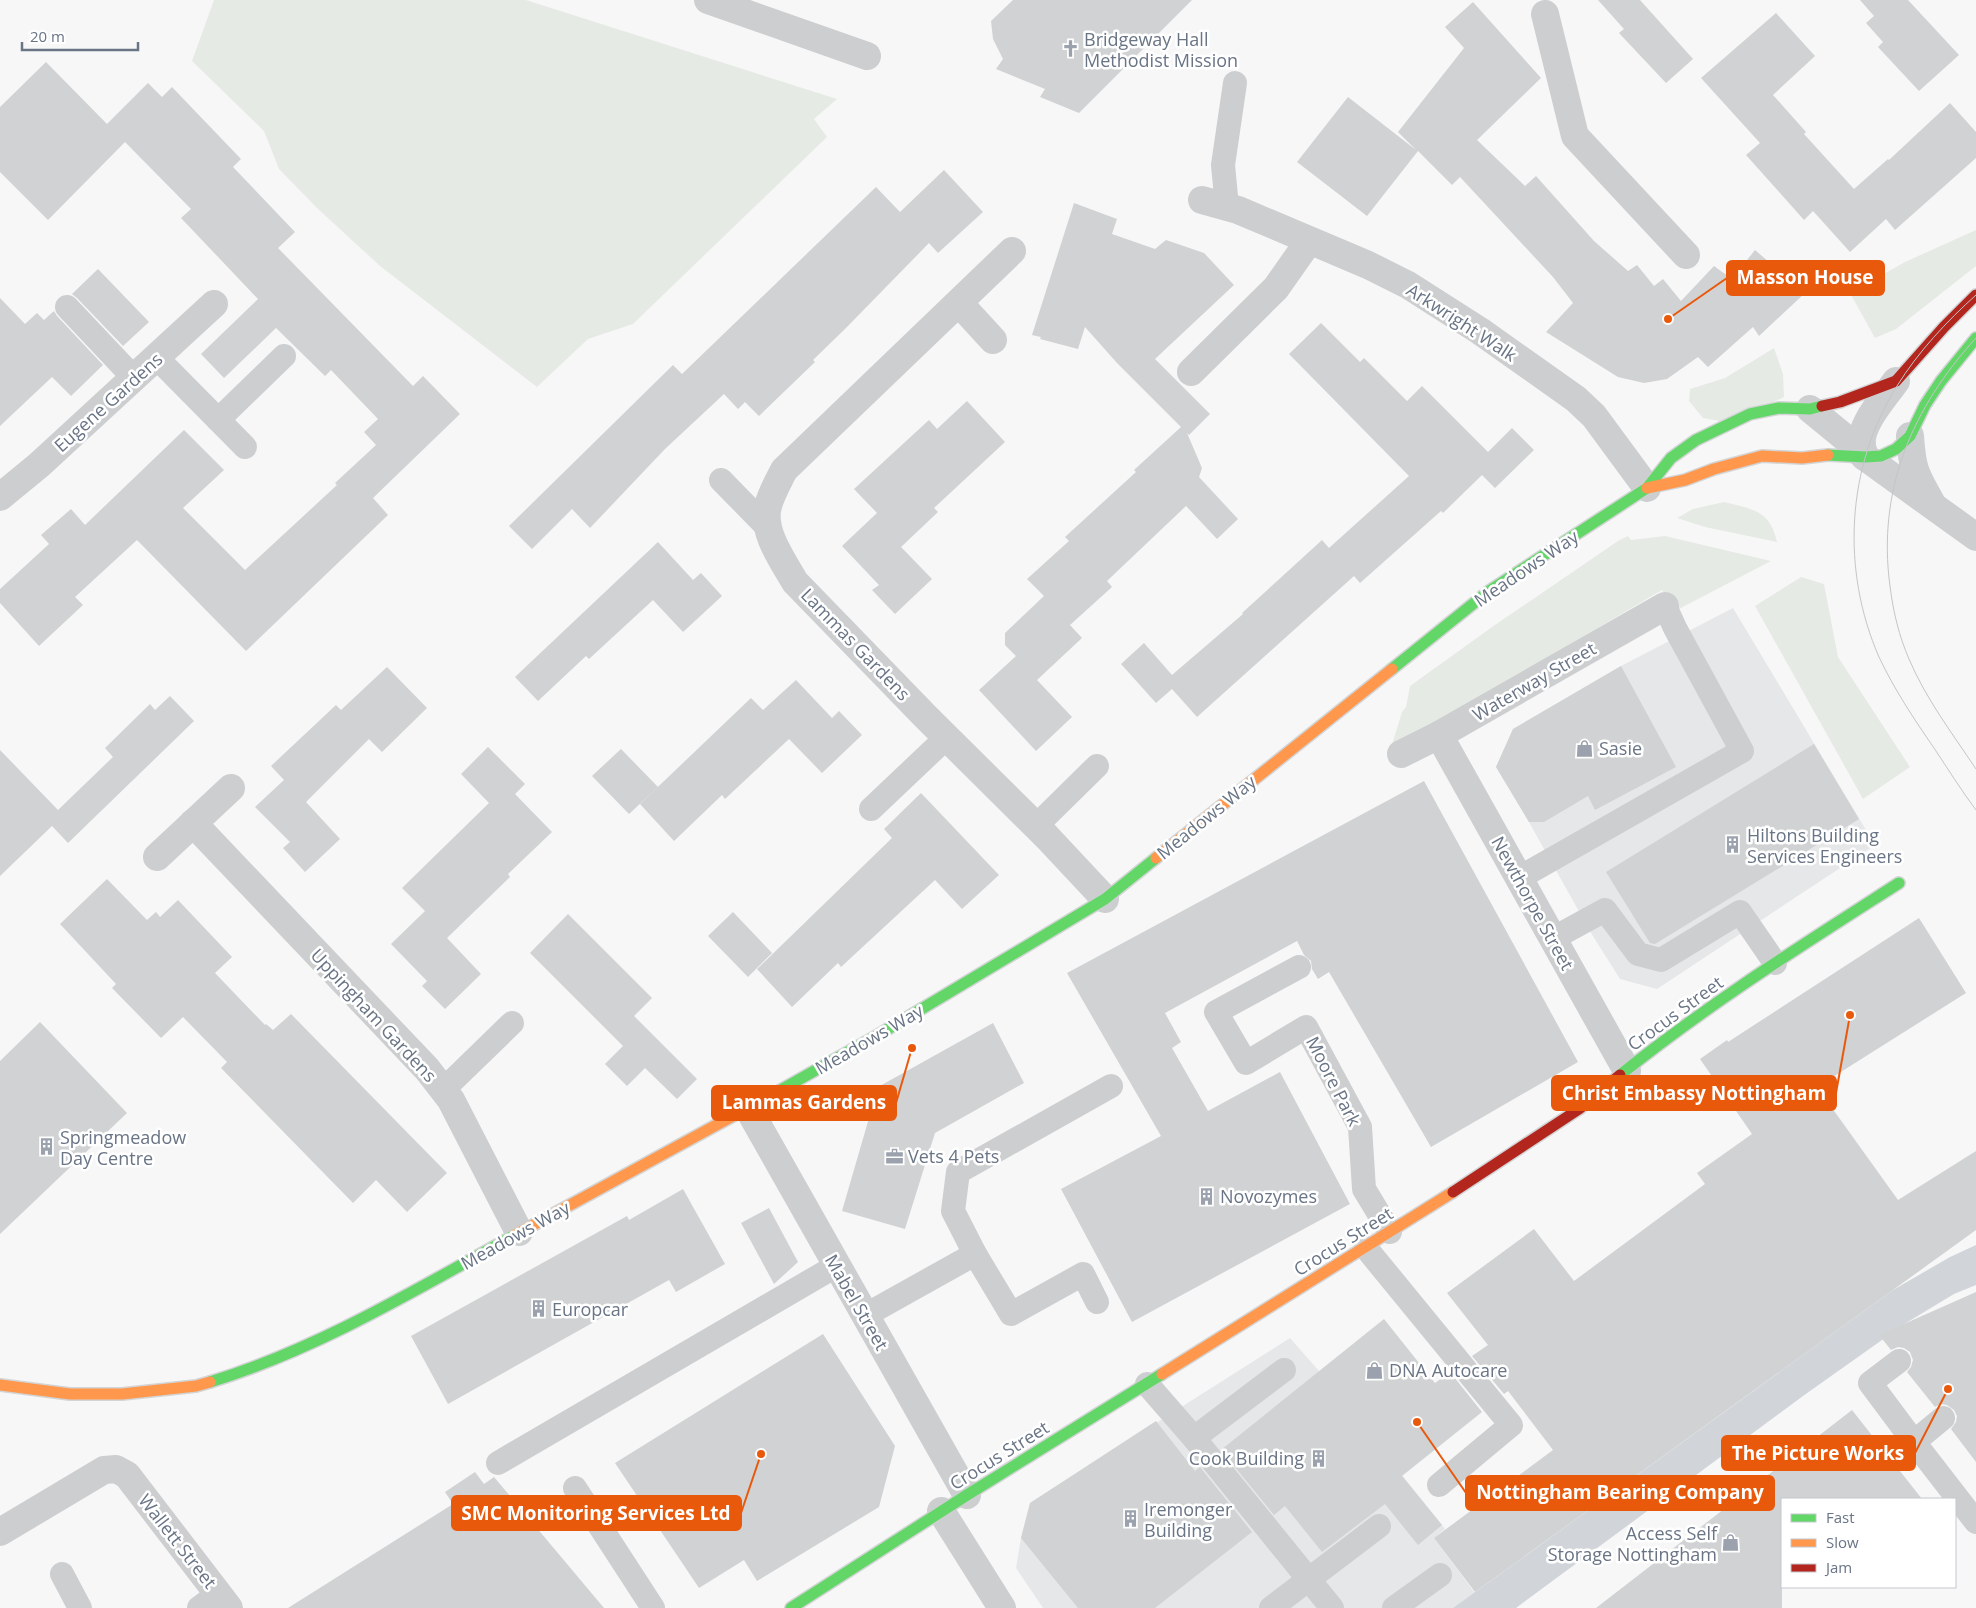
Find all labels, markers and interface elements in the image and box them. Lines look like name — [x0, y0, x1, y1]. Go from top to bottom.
scale bar — [22, 20, 139, 52]
text: 20 m — [30, 26, 65, 46]
place label: Bridgeway Hall Methodist Mission — [1084, 27, 1238, 72]
church icon: Bridgeway Hall Methodist Mission — [1060, 39, 1080, 59]
callout: Masson House — [1727, 261, 1884, 295]
text: Masson House — [1737, 264, 1873, 290]
street label: Arkwright Walk — [1402, 277, 1522, 367]
street label: Eugene Gardens — [49, 347, 167, 457]
street label: Meadows Way — [1469, 524, 1584, 612]
street label: Lammas Gardens — [796, 583, 916, 705]
street label: Waterway Street — [1468, 636, 1600, 726]
place label: Sasie — [1599, 736, 1642, 760]
shop icon: Sasie — [1575, 738, 1595, 758]
street label: Meadows Way — [1151, 769, 1261, 864]
place label: Hiltons Building Services Engineers — [1747, 823, 1902, 868]
street label: Newthorpe Street — [1486, 832, 1580, 974]
building icon: Hiltons Building Services Engineers — [1723, 835, 1743, 855]
street label: Uppingham Gardens — [306, 943, 442, 1087]
street label: Crocus Street — [1622, 970, 1728, 1056]
street label: Meadows Way — [811, 998, 928, 1080]
street label: Moore Park — [1301, 1032, 1367, 1130]
callout: Christ Embassy Nottingham — [1552, 1076, 1836, 1110]
text: Christ Embassy Nottingham — [1562, 1080, 1826, 1106]
callout: Lammas Gardens — [712, 1086, 896, 1120]
text: Lammas Gardens — [722, 1089, 886, 1115]
place label: Springmeadow Day Centre — [60, 1125, 186, 1170]
building icon: Springmeadow Day Centre — [36, 1137, 56, 1157]
place label: Vets 4 Pets — [908, 1144, 999, 1168]
office icon: Vets 4 Pets — [884, 1146, 904, 1166]
place label: Novozymes — [1220, 1184, 1317, 1208]
building icon: Novozymes — [1196, 1186, 1216, 1206]
street label: Meadows Way — [456, 1195, 575, 1275]
street label: Crocus Street — [1289, 1201, 1397, 1281]
street label: Mabel Street — [820, 1250, 894, 1354]
place label: Europcar — [552, 1297, 629, 1321]
building icon: Europcar — [528, 1299, 548, 1319]
place label: DNA Autocare — [1389, 1358, 1507, 1382]
shop icon: DNA Autocare — [1365, 1360, 1385, 1380]
street label: Crocus Street — [945, 1415, 1053, 1495]
callout: The Picture Works — [1722, 1436, 1915, 1470]
text: The Picture Works — [1732, 1440, 1904, 1466]
place label: Cook Building — [1189, 1446, 1304, 1470]
building icon: Cook Building — [1308, 1448, 1328, 1468]
callout: Nottingham Bearing Company — [1466, 1476, 1774, 1510]
text: Nottingham Bearing Company — [1476, 1479, 1764, 1505]
street label: Wallett Street — [134, 1489, 222, 1593]
callout: SMC Monitoring Services Ltd — [452, 1496, 741, 1530]
place label: Iremonger Building — [1144, 1497, 1233, 1542]
legend — [1781, 1498, 1956, 1588]
text: SMC Monitoring Services Ltd — [461, 1500, 731, 1526]
text: Fast — [1826, 1507, 1855, 1527]
building icon: Iremonger Building — [1120, 1509, 1140, 1529]
place label: Access Self Storage Nottingham — [1548, 1521, 1718, 1566]
text: Slow — [1826, 1532, 1859, 1552]
shop icon: Access Self Storage Nottingham — [1721, 1533, 1741, 1553]
text: Jam — [1824, 1557, 1852, 1577]

